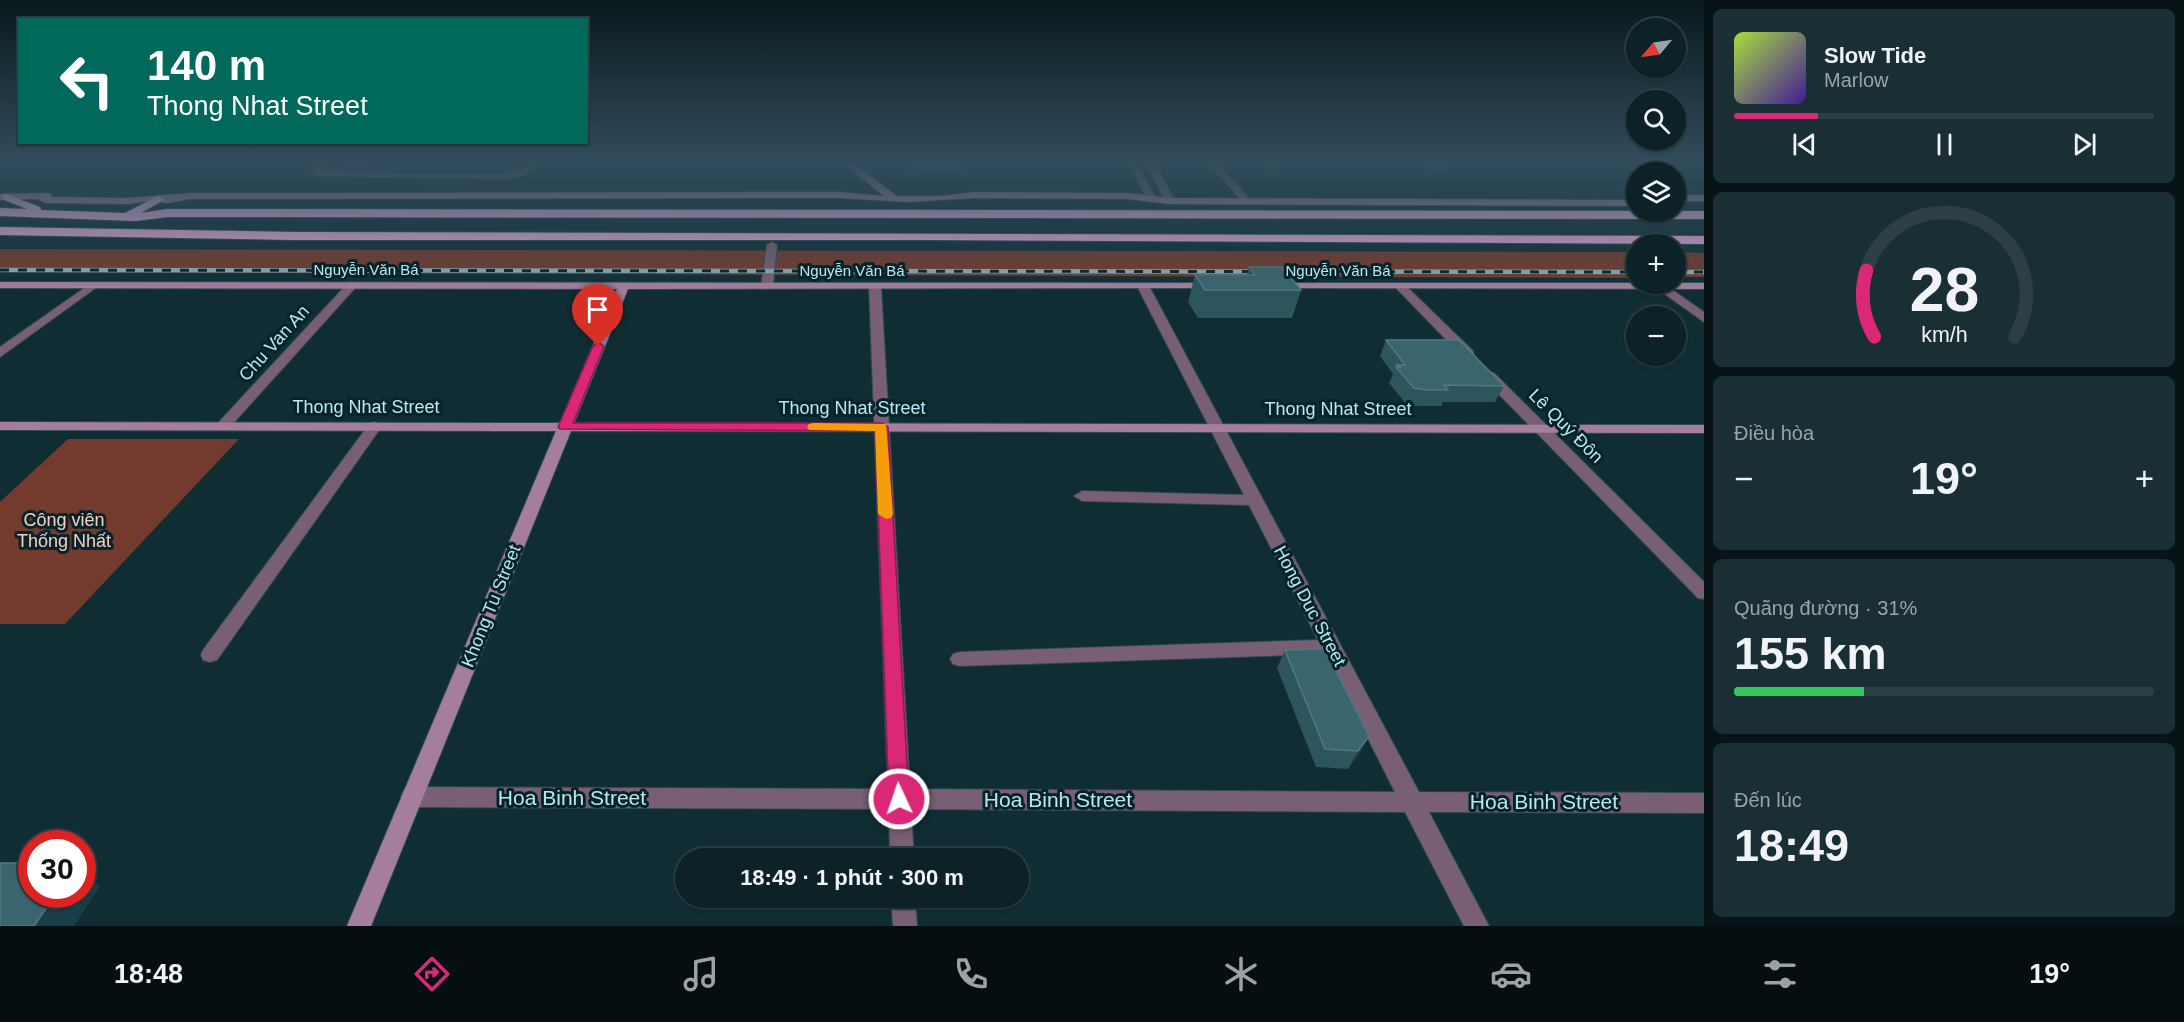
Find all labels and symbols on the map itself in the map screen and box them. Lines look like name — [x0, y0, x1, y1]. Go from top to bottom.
north arrow — [1626, 18, 1686, 78]
street label: Nguyễn Văn Bá — [313, 261, 419, 278]
street label: Nguyễn Văn Bá — [799, 262, 905, 279]
street label: Nguyễn Văn Bá — [1285, 262, 1391, 279]
pin — [572, 284, 623, 346]
street label: Chu Van An — [235, 301, 313, 385]
street label: Lê Quý Đôn — [1525, 385, 1607, 467]
street label: Thong Nhat Street — [292, 397, 440, 417]
street label: Thong Nhat Street — [778, 398, 926, 418]
street label: Thong Nhat Street — [1264, 399, 1412, 419]
park label: Công viên Thống Nhất — [17, 510, 111, 551]
street label: Khong Tu Street — [457, 542, 525, 670]
street label: Hong Duc Street — [1270, 543, 1350, 669]
position arrow — [867, 767, 931, 831]
street label: Hoa Binh Street — [498, 786, 646, 809]
street label: Hoa Binh Street — [984, 788, 1132, 811]
street label: Hoa Binh Street — [1470, 790, 1618, 813]
speed limit sign: 30 — [18, 830, 96, 908]

